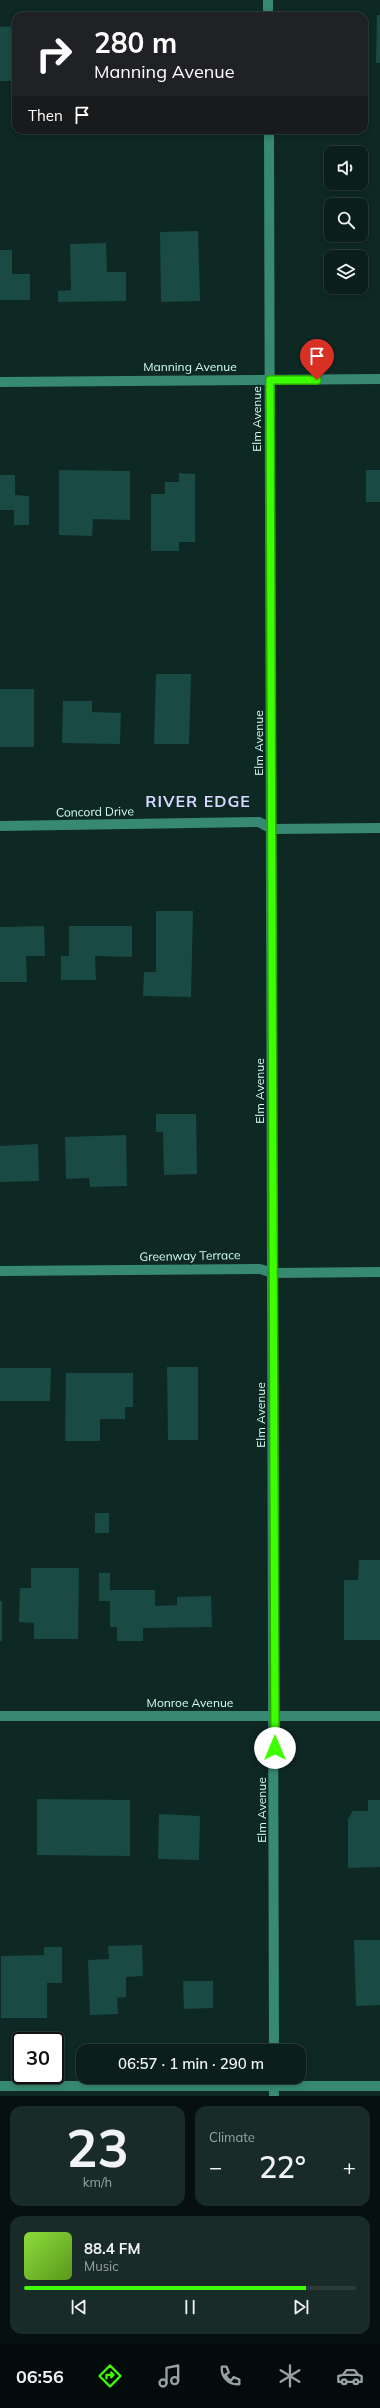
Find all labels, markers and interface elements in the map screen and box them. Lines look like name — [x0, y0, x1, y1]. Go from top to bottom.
text: 280 m — [94, 25, 177, 60]
icon: right — [28, 28, 80, 80]
text: Manning Avenue — [94, 60, 234, 83]
icon: arrive — [71, 104, 93, 126]
text: Then — [28, 106, 63, 125]
map controls — [324, 146, 368, 294]
button: sound — [324, 146, 368, 190]
button: search — [324, 198, 368, 242]
button: layers — [324, 250, 368, 294]
pin — [300, 339, 334, 380]
icon: arrive — [306, 345, 328, 367]
street label: Manning Avenue — [143, 359, 237, 374]
street label: Elm Avenue — [249, 386, 264, 452]
street label: Elm Avenue — [251, 710, 266, 776]
district label: RIVER EDGE — [145, 791, 251, 811]
street label: Concord Drive — [56, 803, 134, 820]
street label: Elm Avenue — [252, 1058, 267, 1124]
street label: Greenway Terrace — [139, 1247, 241, 1264]
street label: Elm Avenue — [253, 1382, 268, 1448]
street label: Monroe Avenue — [147, 1695, 233, 1710]
position arrow — [254, 1727, 296, 1769]
street label: Elm Avenue — [254, 1777, 269, 1843]
speed limit sign: 30 — [12, 2032, 64, 2084]
text: 06:57 · 1 min · 290 m — [118, 2054, 264, 2073]
text: 23 — [66, 2115, 129, 2180]
text: Climate — [209, 2129, 255, 2145]
text: 22° — [259, 2148, 306, 2186]
text: − — [209, 2153, 222, 2181]
text: + — [343, 2153, 356, 2181]
text: km/h — [83, 2174, 112, 2190]
text: 88.4 FM — [84, 2239, 140, 2258]
text: Music — [84, 2258, 119, 2274]
icon: previous — [68, 2296, 90, 2318]
icon: pause — [179, 2296, 201, 2318]
icon: next — [290, 2296, 312, 2318]
icon: directions — [96, 2362, 124, 2390]
icon: music — [156, 2362, 184, 2390]
icon: phone — [216, 2362, 244, 2390]
icon: climate — [276, 2362, 304, 2390]
icon: car — [336, 2362, 364, 2390]
text: 06:56 — [16, 2365, 64, 2388]

